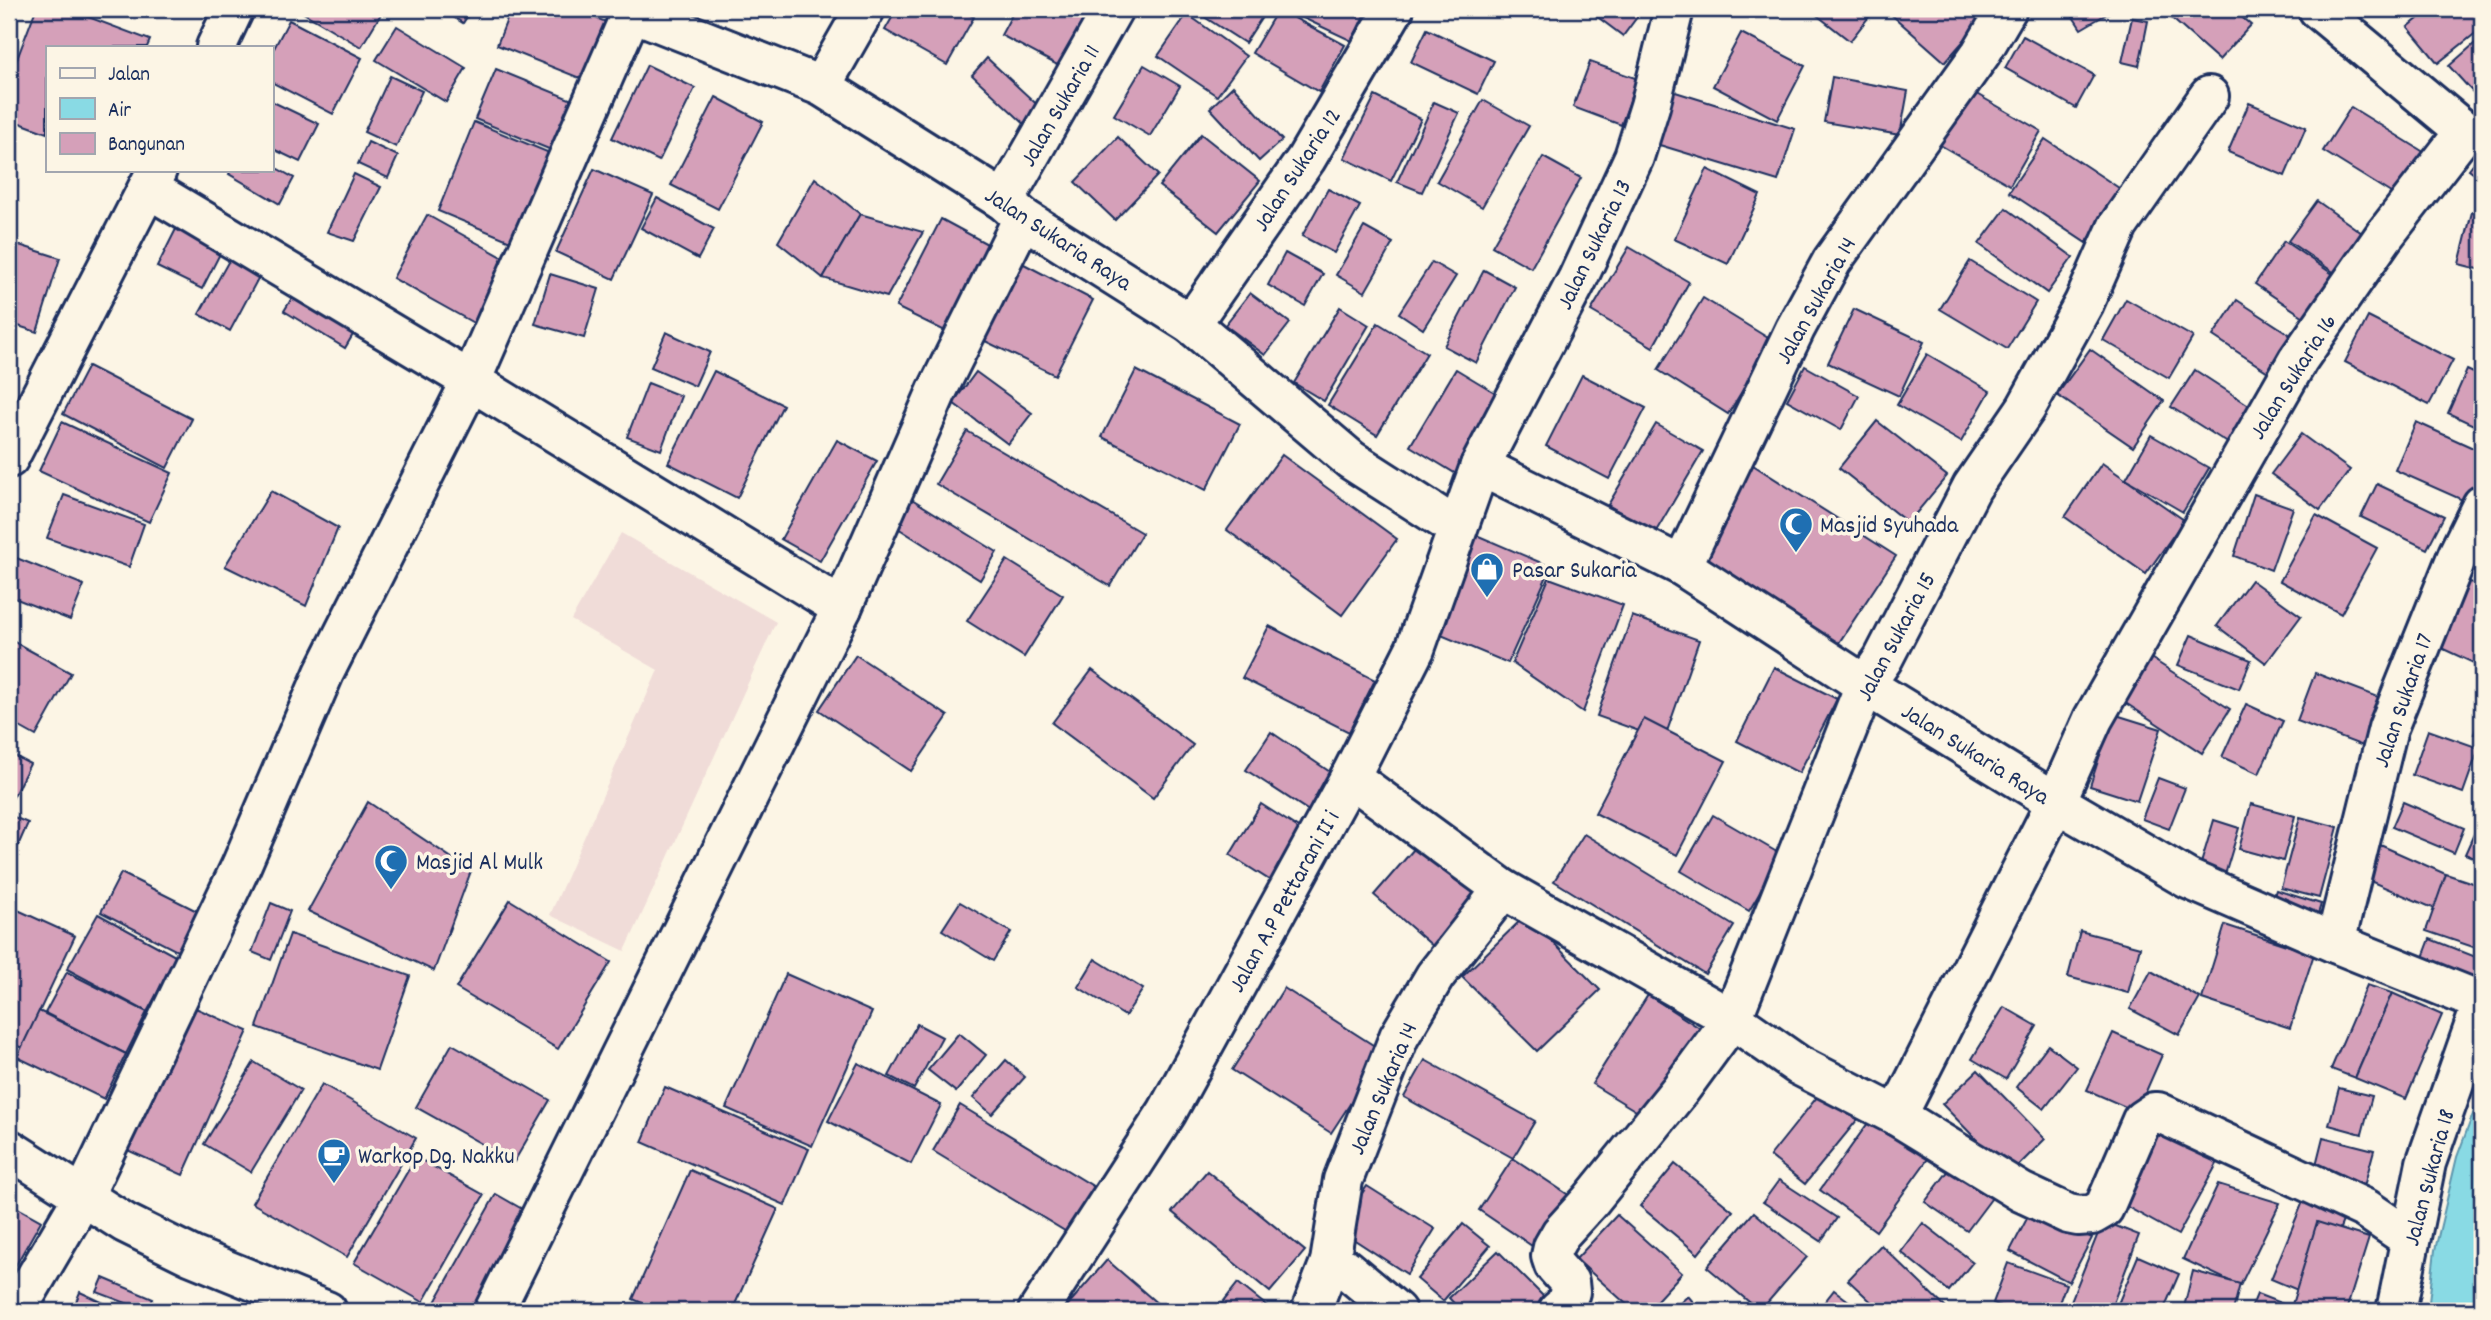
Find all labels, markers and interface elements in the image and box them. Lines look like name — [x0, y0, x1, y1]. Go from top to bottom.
street label: Jalan Sukaria 11 — [1013, 39, 1110, 174]
legend — [46, 46, 273, 172]
text: Jalan — [108, 61, 150, 91]
text: Air — [108, 97, 131, 127]
street label: Jalan Sukaria 12 — [1246, 102, 1351, 239]
text: Bangunan — [108, 131, 185, 161]
street label: Jalan Sukaria 13 — [1549, 174, 1642, 316]
street label: Jalan Sukaria Raya — [977, 180, 1138, 301]
street label: Jalan Sukaria 14 — [1769, 232, 1867, 371]
street label: Jalan Sukaria 16 — [2242, 308, 2347, 447]
mosque icon: Masjid Syuhada — [1777, 505, 1815, 554]
place label: Masjid Syuhada — [1820, 510, 1959, 544]
shop icon: Pasar Sukaria — [1468, 550, 1506, 599]
place label: Pasar Sukaria — [1512, 555, 1637, 589]
street label: Jalan Sukaria 15 — [1849, 567, 1946, 708]
street label: Jalan Sukaria 17 — [2366, 629, 2444, 773]
street label: Jalan Sukaria Raya — [1894, 696, 2056, 815]
street label: Jalan A.P Pettarani II i — [1221, 805, 1350, 1000]
mosque icon: Masjid Al Mulk — [372, 842, 410, 891]
place label: Masjid Al Mulk — [416, 847, 543, 881]
street label: Jalan Sukaria 14 — [1342, 1018, 1428, 1161]
street label: Jalan Sukaria 18 — [2396, 1106, 2466, 1250]
cafe icon: Warkop Dg. Nakku — [315, 1136, 353, 1185]
place label: Warkop Dg. Nakku — [358, 1141, 515, 1175]

